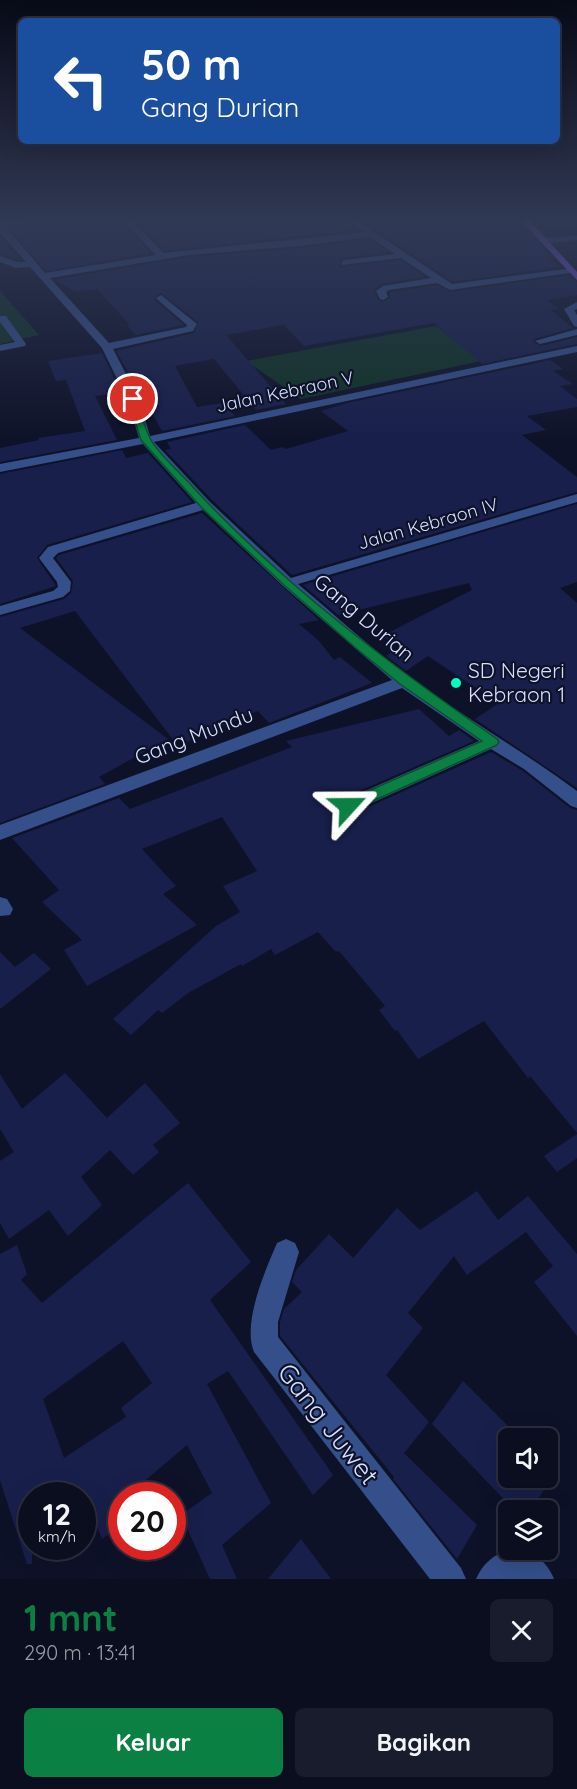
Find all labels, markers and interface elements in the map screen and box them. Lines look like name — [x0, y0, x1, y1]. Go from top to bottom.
text: 50 m — [141, 38, 241, 91]
icon: left — [42, 42, 120, 120]
text: Gang Durian — [141, 90, 299, 124]
street label: Jalan Kebraon V — [214, 366, 356, 417]
pin — [107, 373, 158, 424]
icon: arrive — [116, 382, 149, 415]
street label: Jalan Kebraon IV — [355, 493, 501, 555]
street label: Gang Durian — [309, 568, 420, 667]
place label: SD Negeri Kebraon 1 — [468, 657, 565, 707]
marker: SD Negeri Kebraon 1 — [449, 676, 463, 690]
street label: Gang Mundu — [131, 701, 257, 770]
position arrow — [316, 774, 380, 838]
street label: Gang Juwet — [271, 1356, 386, 1491]
map controls — [498, 1428, 558, 1560]
button: sound — [498, 1428, 558, 1488]
speed limit sign: 20 — [108, 1482, 186, 1560]
text: 12 — [43, 1495, 71, 1533]
button: layers — [498, 1500, 558, 1560]
text: km/h — [38, 1527, 76, 1546]
text: 1 mnt — [24, 1595, 117, 1640]
button: close — [490, 1599, 553, 1662]
text: 290 m · 13:41 — [24, 1640, 136, 1665]
button: Keluar — [24, 1708, 283, 1777]
button: Bagikan — [295, 1708, 553, 1777]

